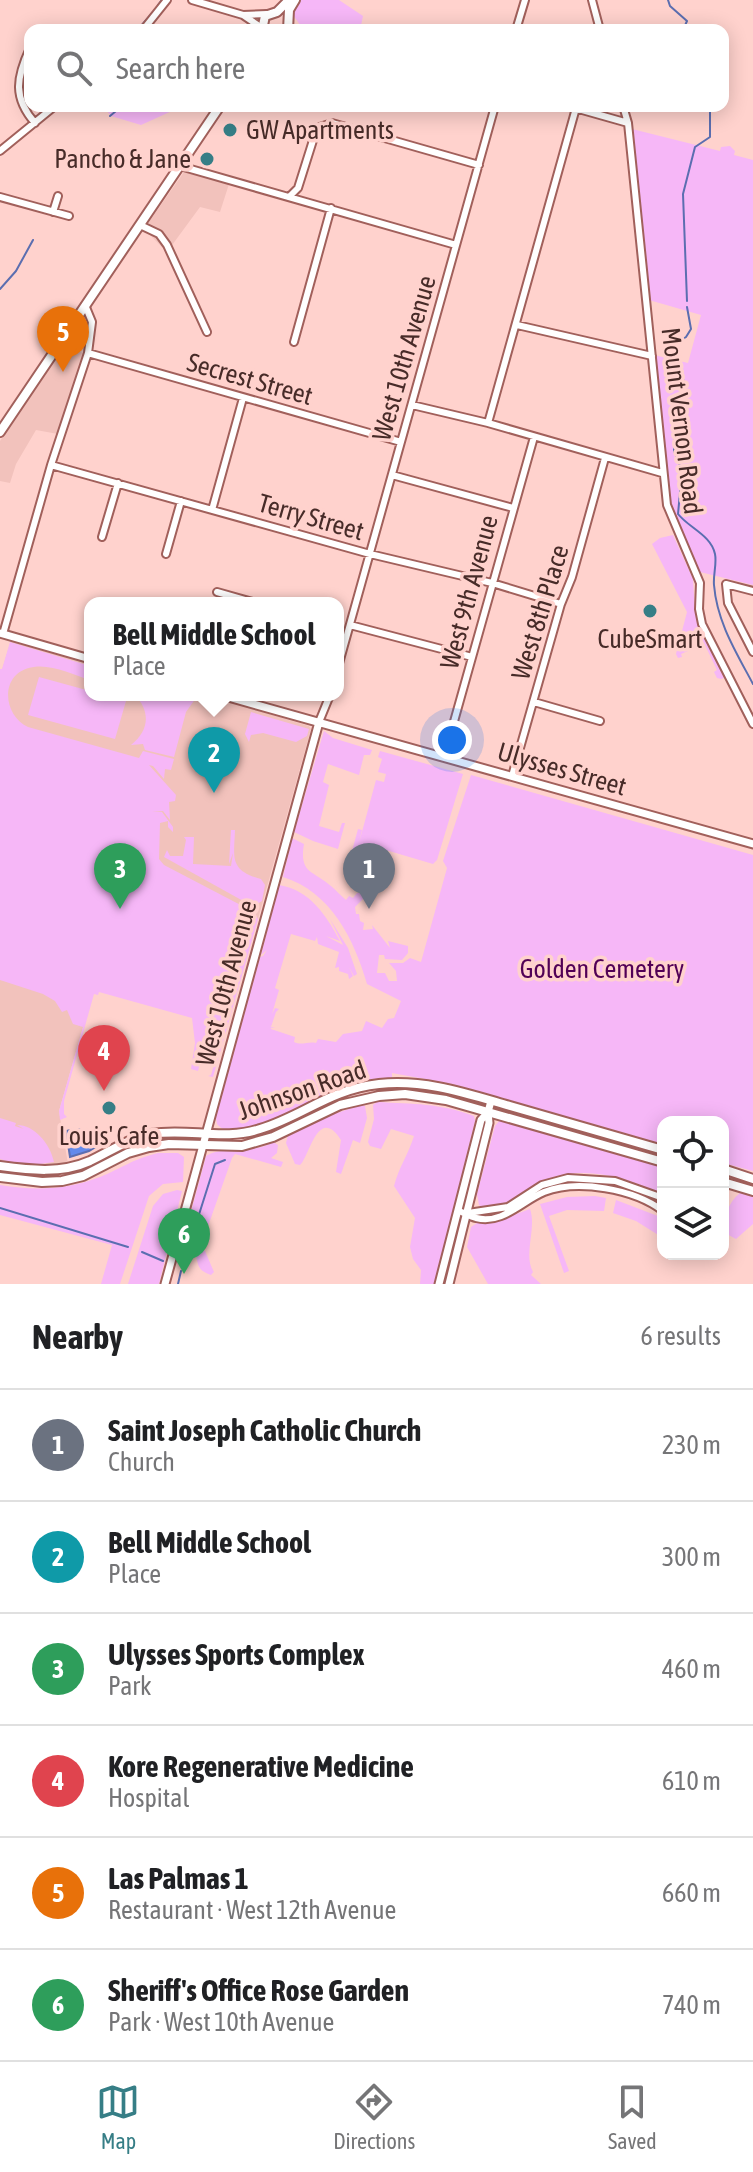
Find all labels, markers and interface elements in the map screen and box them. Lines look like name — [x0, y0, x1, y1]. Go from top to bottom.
search box — [24, 24, 729, 112]
icon: search — [52, 46, 96, 90]
text: Search here — [116, 51, 245, 85]
place label: GW Apartments — [246, 115, 394, 145]
marker: GW Apartments — [221, 121, 239, 139]
place label: Pancho & Jane — [54, 144, 191, 174]
marker: Pancho & Jane — [198, 150, 216, 168]
street label: West 10th Avenue — [366, 272, 442, 444]
pin: 5 — [37, 306, 89, 372]
street label: Mount Vernon Road — [656, 326, 708, 516]
street label: Secrest Street — [184, 347, 316, 411]
street label: Terry Street — [255, 488, 367, 546]
street label: West 9th Avenue — [434, 512, 504, 672]
street label: West 8th Place — [505, 541, 575, 683]
popup — [84, 597, 344, 701]
marker: CubeSmart — [641, 602, 659, 620]
text: Bell Middle School — [112, 617, 316, 651]
place label: CubeSmart — [597, 624, 703, 654]
text: Place — [112, 651, 166, 681]
your location — [432, 720, 472, 760]
pin: 2 — [188, 727, 240, 793]
street label: Ulysses Street — [494, 736, 630, 802]
pin: 3 — [94, 843, 146, 909]
pin: 1 — [343, 843, 395, 909]
street label: West 10th Avenue — [189, 897, 263, 1069]
park label: Golden Cemetery — [520, 954, 684, 984]
pin: 4 — [78, 1025, 130, 1091]
street label: Johnson Road — [234, 1054, 370, 1126]
marker: Louis' Cafe — [100, 1099, 118, 1117]
map controls — [657, 1116, 729, 1260]
button: locate — [657, 1116, 729, 1188]
place label: Louis' Cafe — [59, 1121, 159, 1151]
button: layers — [657, 1188, 729, 1260]
pin: 6 — [158, 1208, 210, 1274]
text: Nearby — [32, 1317, 123, 1356]
text: 6 results — [640, 1321, 721, 1351]
text: Saint Joseph Catholic Church — [108, 1413, 421, 1447]
text: 1 — [52, 1430, 64, 1460]
text: 230 m — [662, 1430, 721, 1460]
text: Church — [108, 1447, 175, 1477]
text: Bell Middle School — [108, 1525, 311, 1559]
text: 2 — [52, 1542, 64, 1572]
text: 300 m — [662, 1542, 721, 1572]
text: Place — [108, 1559, 161, 1589]
text: Ulysses Sports Complex — [108, 1637, 365, 1671]
text: 3 — [52, 1654, 64, 1684]
text: 460 m — [662, 1654, 721, 1684]
text: Park — [108, 1671, 151, 1701]
text: Kore Regenerative Medicine — [108, 1749, 414, 1783]
text: 4 — [52, 1766, 64, 1796]
text: 610 m — [662, 1766, 721, 1796]
text: Hospital — [108, 1783, 189, 1813]
text: Las Palmas 1 — [108, 1861, 249, 1895]
text: 5 — [52, 1878, 64, 1908]
text: 660 m — [662, 1878, 721, 1908]
text: Restaurant · West 12th Avenue — [108, 1895, 396, 1925]
text: Sheriff's Office Rose Garden — [108, 1973, 409, 2007]
text: 6 — [52, 1990, 64, 2020]
text: 740 m — [662, 1990, 721, 2020]
text: Park · West 10th Avenue — [108, 2007, 334, 2037]
tab: Map — [96, 2080, 140, 2154]
tab: Directions — [333, 2080, 415, 2154]
tab: Saved — [608, 2080, 657, 2154]

